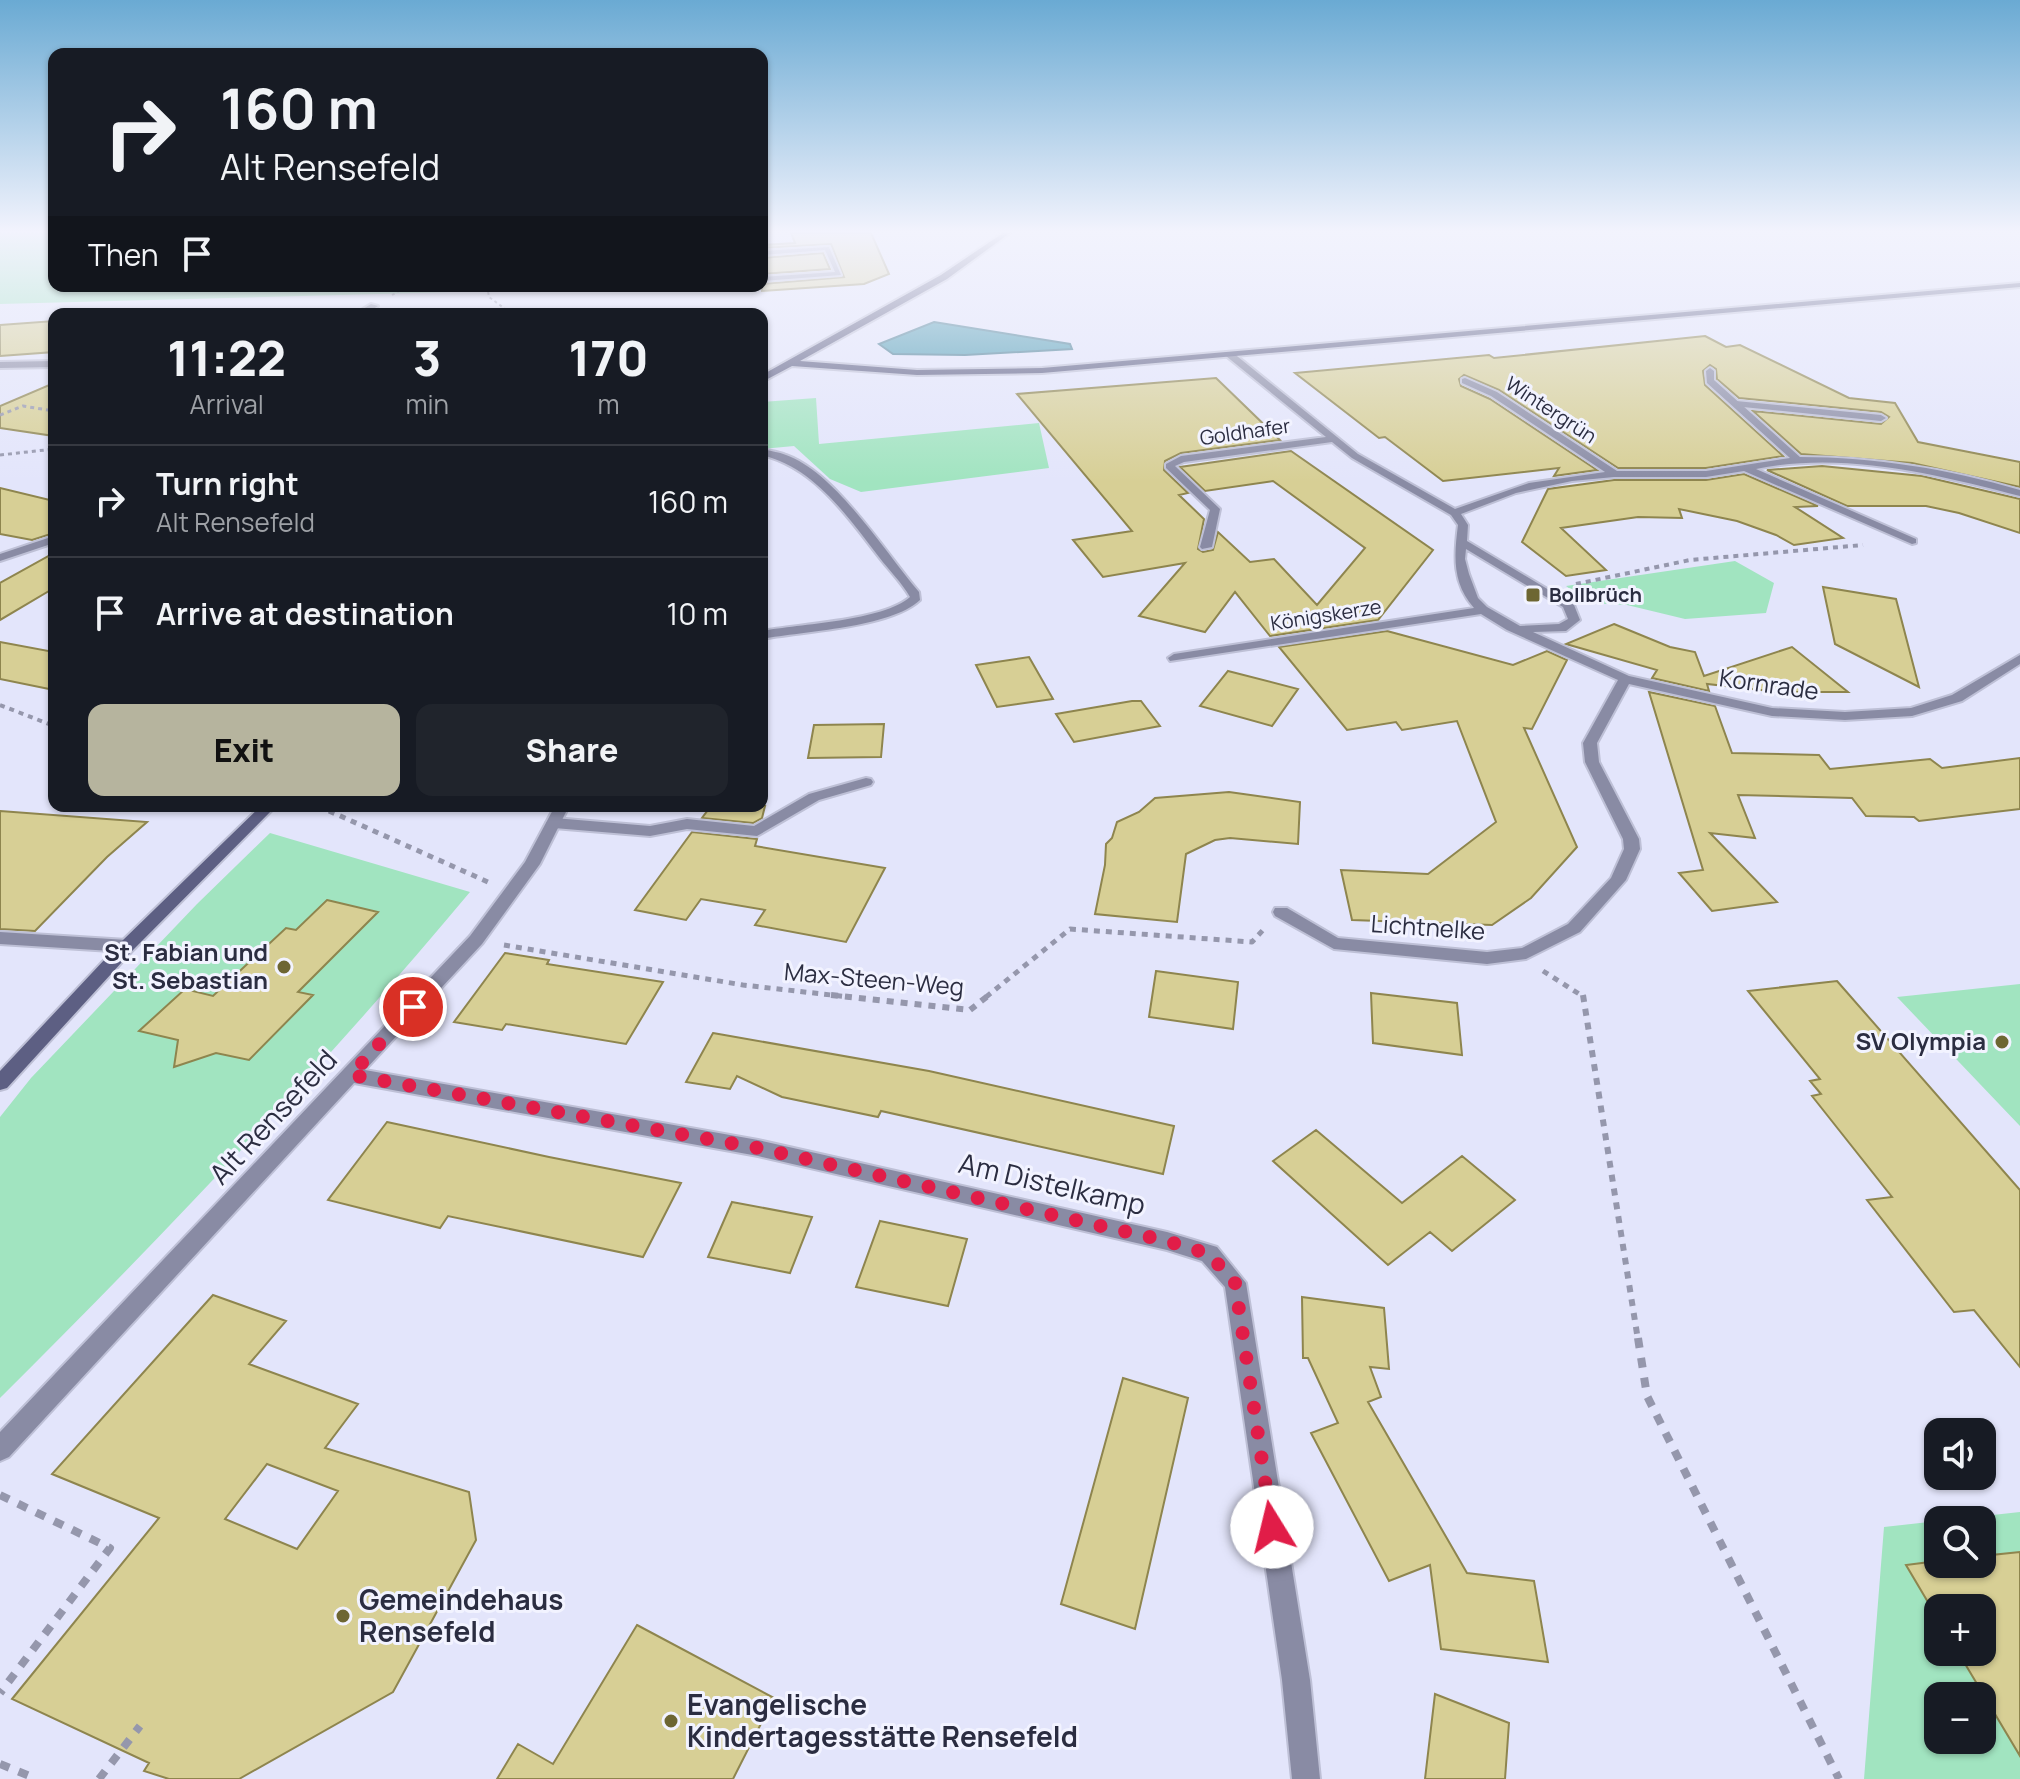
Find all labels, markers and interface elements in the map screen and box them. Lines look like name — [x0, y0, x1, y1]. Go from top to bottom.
text: 160 m — [220, 69, 378, 146]
icon: right — [88, 80, 192, 184]
text: Alt Rensefeld — [220, 142, 440, 191]
icon: arrive — [175, 232, 219, 276]
text: Then — [88, 234, 159, 275]
text: 11:22 — [167, 325, 286, 390]
text: 3 — [413, 325, 441, 390]
text: 170 — [568, 325, 649, 390]
street label: Wintergrün — [1500, 370, 1602, 449]
text: Arrival — [190, 386, 264, 422]
text: min — [405, 386, 449, 422]
text: m — [597, 386, 620, 422]
street label: Goldhafer — [1198, 412, 1292, 451]
text: Turn right — [156, 463, 299, 504]
icon: right — [88, 479, 132, 523]
text: 160 m — [648, 481, 728, 522]
text: Alt Rensefeld — [156, 504, 315, 540]
place label: Bollbrüch — [1549, 581, 1642, 608]
marker: Bollbrüch — [1524, 586, 1542, 604]
icon: arrive — [88, 591, 132, 635]
street label: Königskerze — [1269, 592, 1383, 637]
text: Arrive at destination — [156, 593, 454, 634]
text: 10 m — [667, 593, 728, 634]
street label: Kornrade — [1717, 660, 1821, 707]
button: Exit — [88, 704, 400, 796]
button: Share — [416, 704, 728, 796]
street label: Lichtnelke — [1370, 906, 1486, 947]
place label: St. Fabian und St. Sebastian — [104, 935, 268, 996]
street label: Max-Steen-Weg — [783, 954, 965, 1003]
marker: St. Fabian und St. Sebastian — [275, 958, 293, 976]
pin — [379, 973, 447, 1041]
icon: arrive — [391, 985, 435, 1029]
place label: SV Olympia — [1855, 1024, 1986, 1057]
marker: SV Olympia — [1993, 1033, 2011, 1051]
street label: Alt Rensefeld — [200, 1041, 345, 1192]
street label: Am Distelkamp — [955, 1143, 1149, 1223]
map controls — [1924, 1418, 1996, 1754]
button: sound — [1924, 1418, 1996, 1490]
position arrow — [1230, 1485, 1314, 1569]
button: search — [1924, 1506, 1996, 1578]
place label: Gemeindehaus Rensefeld — [359, 1580, 563, 1650]
button: + — [1924, 1594, 1996, 1666]
marker: Gemeindehaus Rensefeld — [334, 1607, 352, 1625]
button: − — [1924, 1682, 1996, 1754]
place label: Evangelische Kindertagesstätte Rensefeld — [687, 1685, 1078, 1755]
marker: Evangelische Kindertagesstätte Rensefeld — [662, 1712, 680, 1730]

